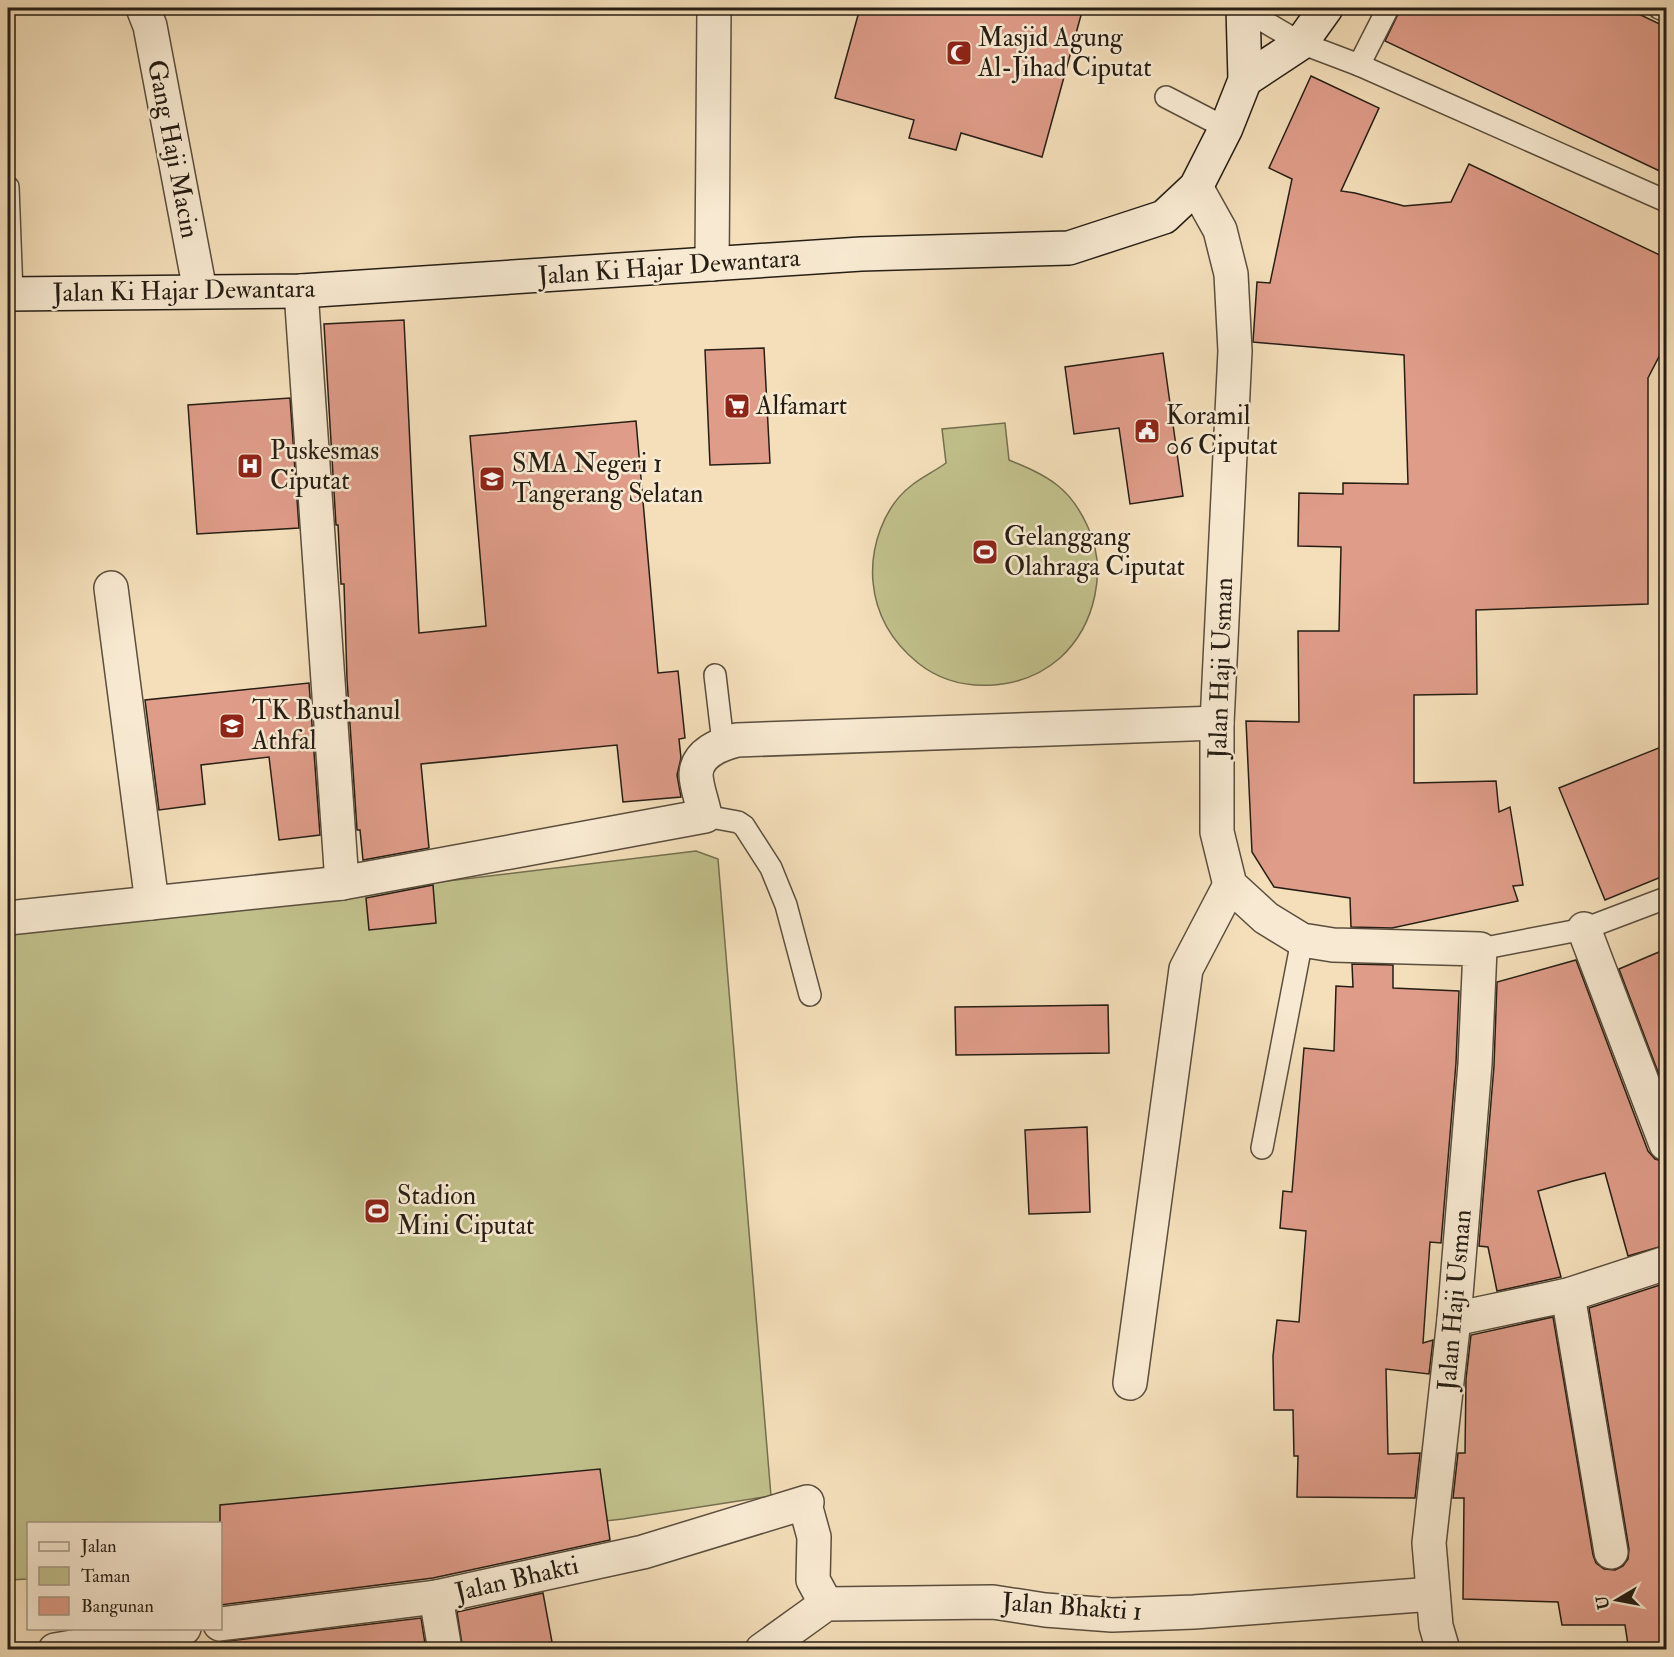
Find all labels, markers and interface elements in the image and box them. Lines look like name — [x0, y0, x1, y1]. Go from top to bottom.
place label: Masjid Agung Al-Jihad Ciputat — [977, 22, 1152, 85]
mosque icon: Masjid Agung Al-Jihad Ciputat — [944, 38, 974, 68]
street label: Gang Haji Macin — [140, 57, 206, 241]
street label: Jalan Ki Hajar Dewantara — [536, 242, 801, 292]
street label: Jalan Ki Hajar Dewantara — [51, 273, 316, 309]
place label: Alfamart — [755, 390, 847, 422]
supermarket icon: Alfamart — [722, 391, 752, 421]
place label: Koramil 06 Ciputat — [1166, 400, 1278, 463]
public building icon: Koramil 06 Ciputat — [1132, 416, 1162, 446]
place label: Puskesmas Ciputat — [270, 435, 379, 498]
place label: SMA Negeri 1 Tangerang Selatan — [512, 448, 703, 510]
hospital icon: Puskesmas Ciputat — [235, 451, 265, 481]
school or university icon: SMA Negeri 1 Tangerang Selatan — [477, 464, 507, 494]
place label: Gelanggang Olahraga Ciputat — [1004, 521, 1185, 584]
sports icon: Gelanggang Olahraga Ciputat — [970, 537, 1000, 567]
street label: Jalan Haji Usman — [1202, 577, 1240, 760]
place label: TK Busthanul Athfal — [251, 695, 401, 757]
school or university icon: TK Busthanul Athfal — [217, 711, 247, 741]
place label: Stadion Mini Ciputat — [397, 1180, 535, 1243]
sports icon: Stadion Mini Ciputat — [362, 1196, 392, 1226]
street label: Jalan Haji Usman — [1431, 1208, 1479, 1393]
legend — [27, 1522, 222, 1630]
text: Jalan — [80, 1535, 117, 1558]
street label: Jalan Bhakti — [451, 1549, 582, 1609]
text: Taman — [81, 1565, 130, 1588]
north arrow — [1587, 1570, 1647, 1630]
street label: Jalan Bhakti 1 — [1000, 1586, 1143, 1628]
text: U — [1592, 1594, 1614, 1611]
text: Bangunan — [81, 1595, 154, 1618]

